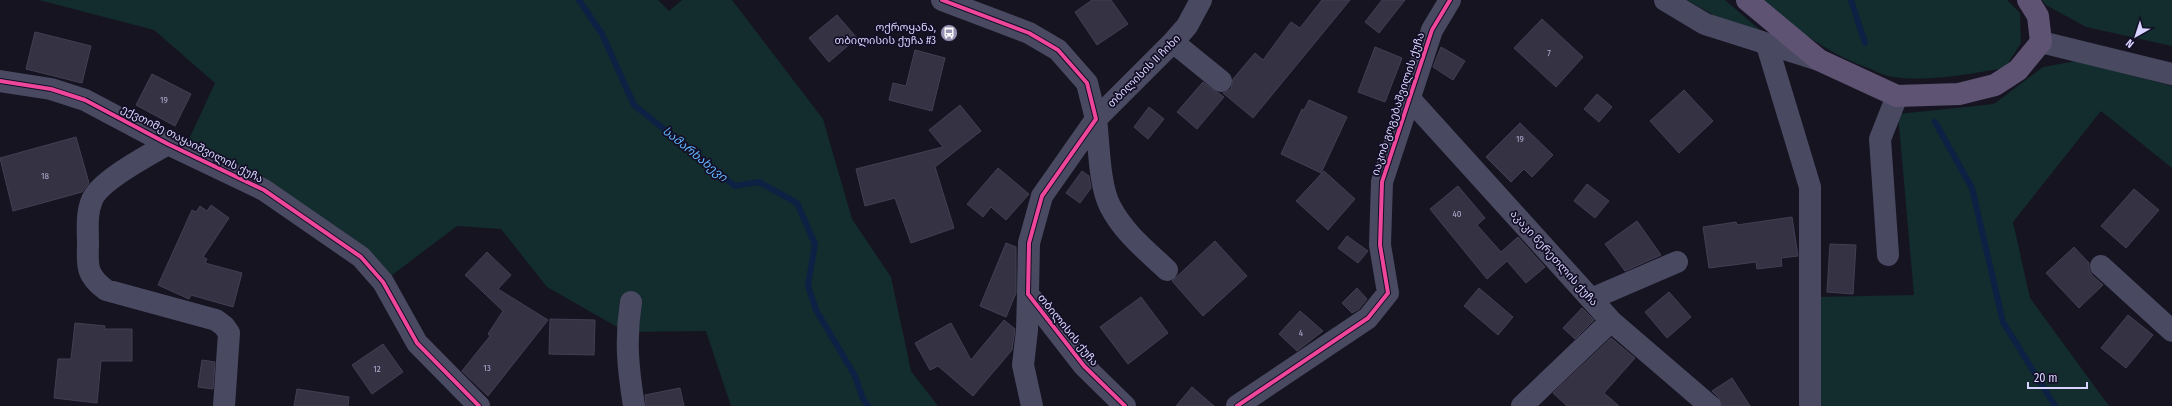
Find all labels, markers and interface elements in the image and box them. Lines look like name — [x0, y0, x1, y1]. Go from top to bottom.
north arrow — [2116, 16, 2156, 56]
place label: ოქროყანა, თბილისის ქუჩა #3 — [834, 21, 936, 47]
bus stop icon: ოქროყანა, თბილისის ქუჩა #3 — [939, 23, 959, 43]
street label: იაკობ გოგებაშვილის ქუჩა — [1369, 31, 1427, 177]
street label: თბილისის II ჩიხი — [1105, 32, 1183, 110]
text: N — [2123, 36, 2137, 51]
house number: 7 — [1547, 48, 1551, 58]
house number: 19 — [160, 95, 168, 105]
street label: ექვთიმე თაყაიშვილის ქუჩა — [119, 102, 265, 186]
water label: სამარხახევი — [660, 124, 731, 185]
house number: 19 — [1516, 134, 1524, 144]
house number: 18 — [41, 171, 50, 181]
street label: აკაკი წერეთლის ქუჩა — [1508, 207, 1600, 309]
house number: 40 — [1452, 209, 1462, 219]
street label: თბილისის ქუჩა — [1035, 291, 1101, 369]
house number: 4 — [1299, 328, 1304, 338]
house number: 13 — [483, 363, 491, 373]
house number: 12 — [373, 364, 381, 374]
scale bar — [2028, 364, 2087, 390]
text: 20 m — [2034, 371, 2058, 385]

